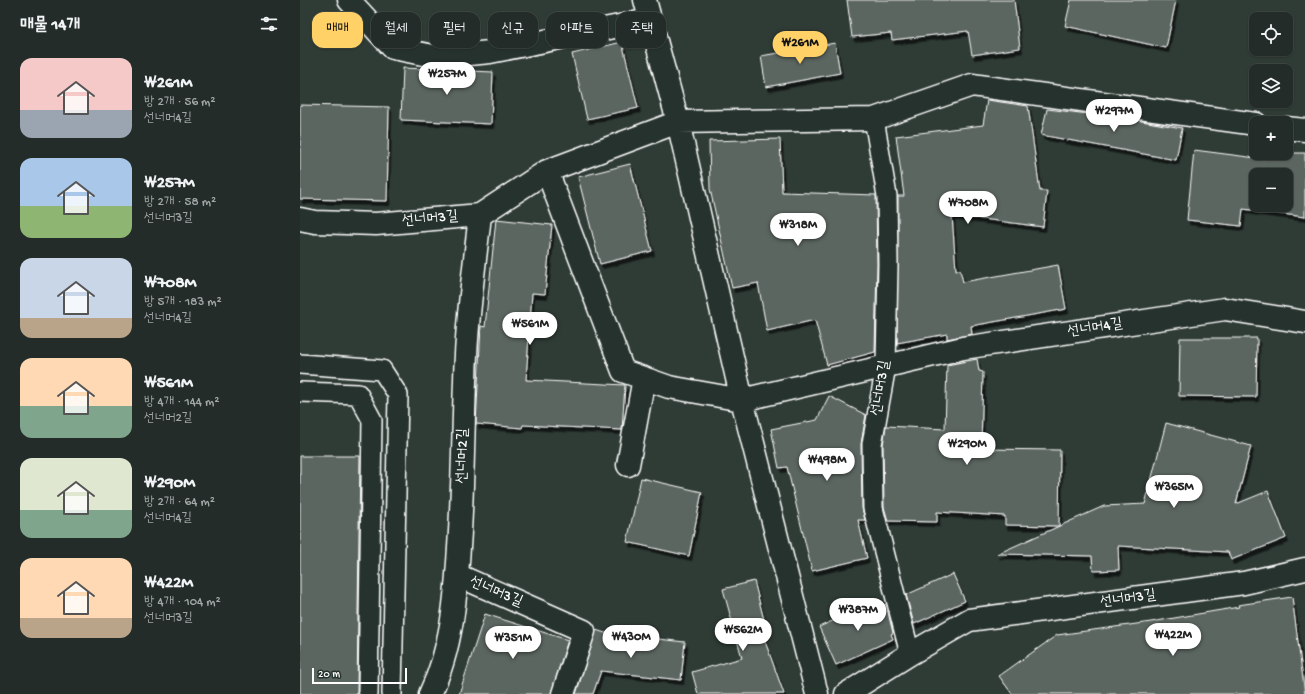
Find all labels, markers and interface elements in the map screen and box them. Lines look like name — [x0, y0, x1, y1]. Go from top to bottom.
chip: 매매 — [312, 12, 363, 48]
chip: 월세 — [371, 12, 421, 48]
chip: 필터 — [429, 12, 480, 48]
chip: 신규 — [488, 12, 538, 48]
chip: 아파트 — [546, 12, 608, 48]
chip: 주택 — [616, 12, 666, 48]
map controls — [1249, 12, 1293, 212]
button: locate — [1249, 12, 1293, 56]
icon: filters — [258, 13, 280, 35]
text: 매물 14개 — [20, 16, 80, 36]
pin: ₩261M — [772, 31, 828, 65]
text: ₩261M — [782, 36, 818, 51]
pin: ₩257M — [419, 62, 475, 96]
button: layers — [1249, 64, 1293, 108]
text: ₩257M — [428, 67, 466, 82]
icon: home — [52, 74, 100, 122]
text: ₩261M — [144, 74, 192, 94]
text: 방 2개 · 56 m² — [144, 95, 216, 110]
pin: ₩297M — [1086, 99, 1142, 133]
text: ₩297M — [1095, 104, 1133, 119]
text: 선너머4길 — [144, 111, 192, 126]
button: + — [1249, 116, 1293, 160]
button: − — [1249, 168, 1293, 212]
icon: home — [52, 174, 100, 222]
text: ₩257M — [144, 174, 195, 194]
pin: ₩708M — [940, 191, 996, 225]
text: 방 2개 · 58 m² — [144, 195, 216, 210]
text: ₩708M — [948, 196, 988, 211]
street label: 선너머3길 — [401, 208, 459, 230]
text: 선너머3길 — [144, 211, 193, 226]
pin: ₩318M — [770, 213, 826, 247]
text: ₩318M — [779, 218, 817, 233]
icon: home — [52, 274, 100, 322]
text: ₩708M — [144, 274, 196, 294]
text: 방 5개 · 183 m² — [144, 295, 222, 310]
text: 선너머4길 — [144, 311, 192, 326]
pin: ₩561M — [502, 312, 558, 346]
street label: 선너머4길 — [1066, 315, 1124, 341]
text: ₩561M — [511, 317, 549, 332]
street label: 선너머3길 — [868, 359, 894, 417]
icon: home — [52, 374, 100, 422]
text: ₩561M — [144, 374, 193, 394]
text: 방 4개 · 144 m² — [144, 395, 219, 410]
text: 선너머2길 — [144, 411, 192, 426]
street label: 선너머2길 — [454, 428, 472, 484]
pin: ₩290M — [939, 432, 995, 466]
text: ₩290M — [948, 437, 986, 452]
pin: ₩498M — [799, 448, 855, 482]
text: ₩498M — [808, 453, 846, 468]
icon: home — [52, 474, 100, 522]
text: ₩290M — [144, 474, 195, 494]
pin: ₩365M — [1146, 475, 1202, 509]
text: ₩365M — [1155, 480, 1193, 495]
text: 방 2개 · 64 m² — [144, 495, 215, 510]
text: 선너머4길 — [144, 511, 192, 526]
street label: 선너머3길 — [467, 573, 525, 611]
icon: home — [52, 574, 100, 622]
text: ₩422M — [144, 574, 193, 594]
street label: 선너머3길 — [1099, 586, 1157, 612]
text: 방 4개 · 104 m² — [144, 595, 221, 610]
pin: ₩387M — [830, 598, 886, 632]
text: ₩387M — [838, 603, 878, 618]
text: 선너머3길 — [144, 611, 193, 626]
pin: ₩562M — [715, 618, 771, 652]
text: ₩562M — [724, 623, 762, 638]
pin: ₩422M — [1145, 623, 1201, 657]
pin: ₩430M — [603, 625, 659, 659]
pin: ₩351M — [485, 626, 541, 660]
text: ₩422M — [1154, 628, 1192, 643]
text: ₩430M — [612, 630, 650, 645]
text: ₩351M — [494, 631, 532, 646]
scale bar — [312, 666, 407, 685]
text: 20 m — [318, 669, 340, 681]

